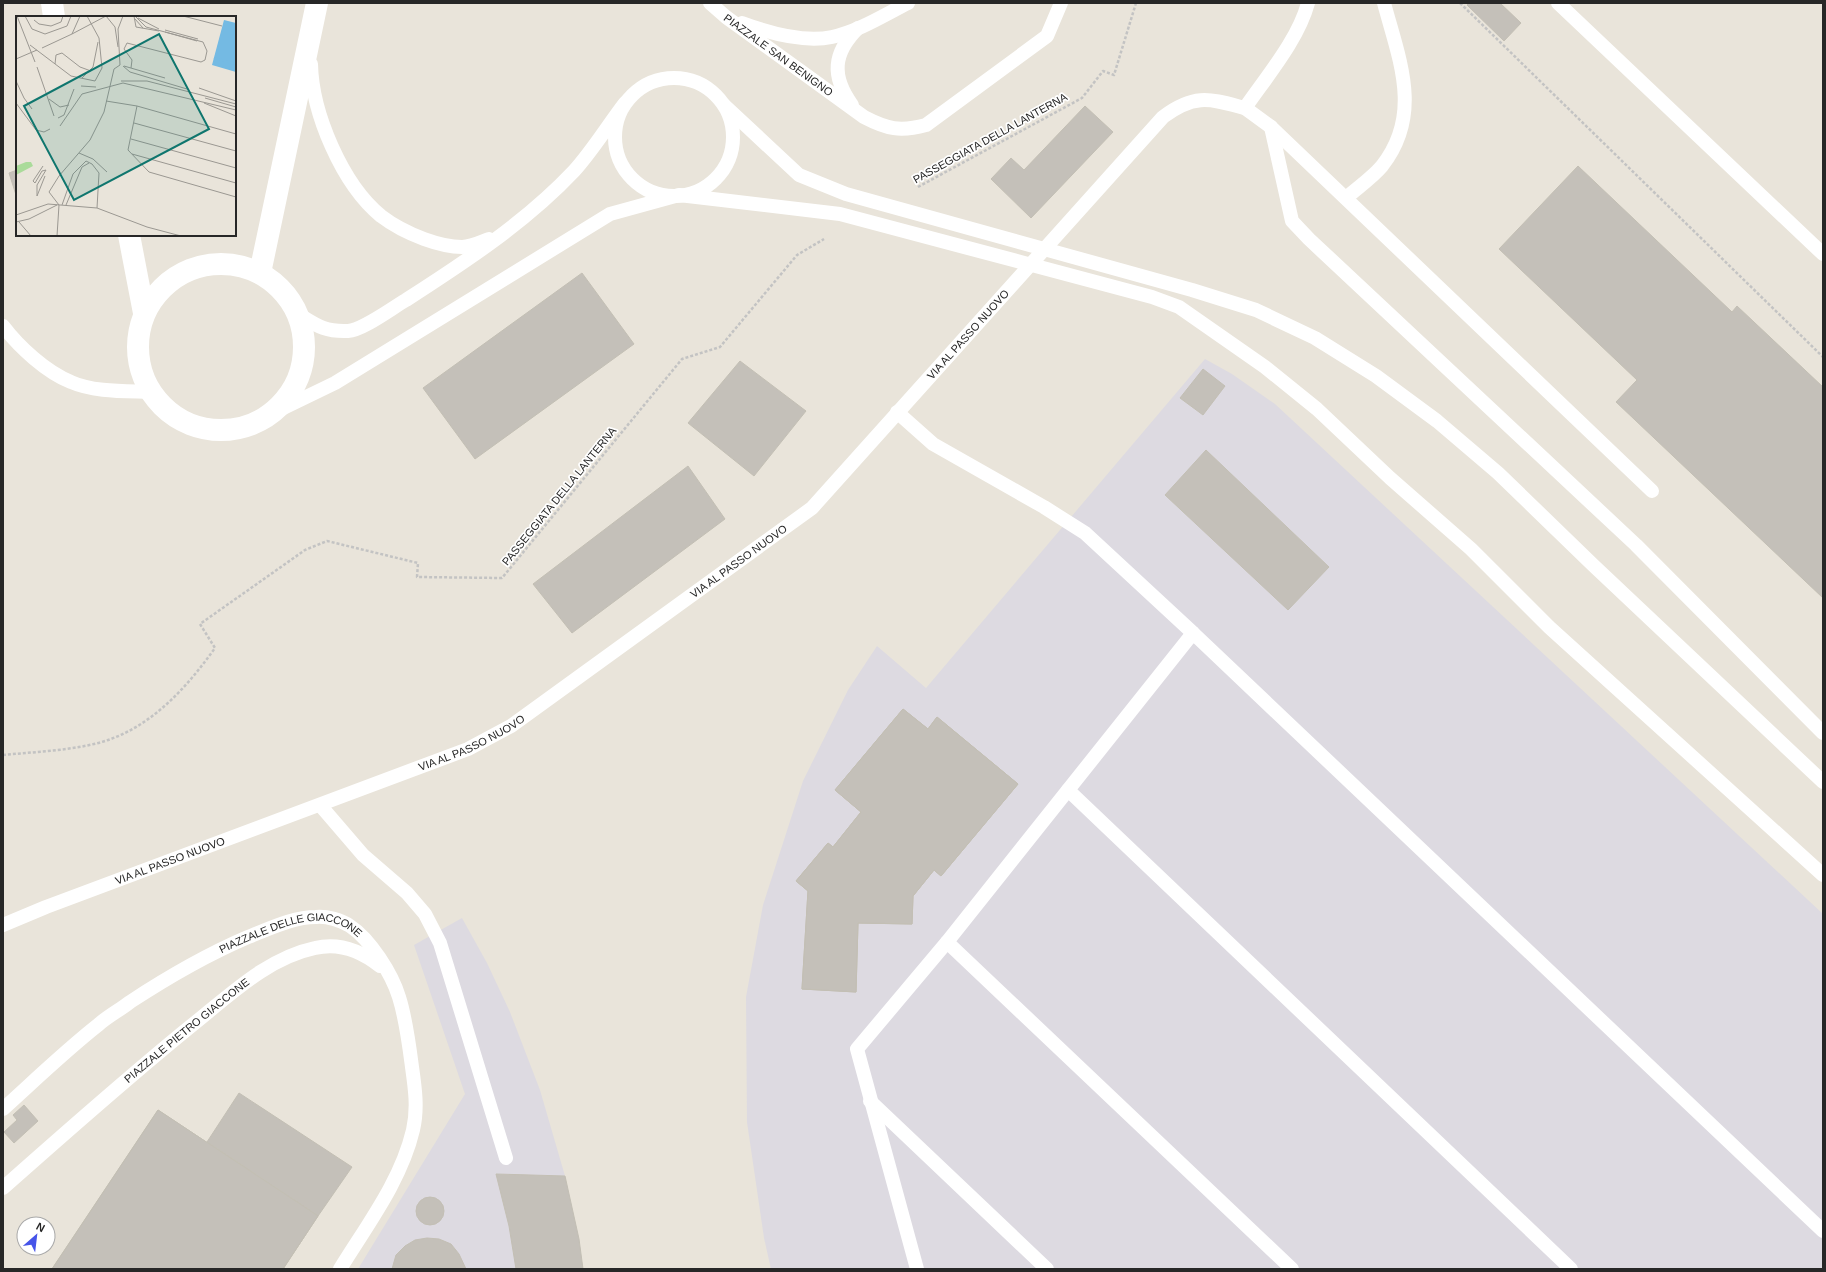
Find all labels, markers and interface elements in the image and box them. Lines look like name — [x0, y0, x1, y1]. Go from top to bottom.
street label: PIAZZALE SAN BENIGNO — [722, 12, 836, 99]
inset map — [16, 16, 236, 236]
street label: PASSEGGIATA DELLA LANTERNA — [911, 90, 1070, 185]
street label: VIA AL PASSO NUOVO — [925, 287, 1011, 382]
street label: PASSEGGIATA DELLA LANTERNA — [500, 424, 619, 567]
street label: VIA AL PASSO NUOVO — [688, 522, 790, 600]
street label: VIA AL PASSO NUOVO — [417, 712, 527, 773]
street label: VIA AL PASSO NUOVO — [113, 834, 227, 887]
street label: PIAZZALE DELLE GIACCONE — [217, 911, 365, 955]
street label: PIAZZALE PIETRO GIACCONE — [122, 976, 251, 1085]
north arrow — [16, 1216, 56, 1256]
text: N — [34, 1220, 47, 1234]

